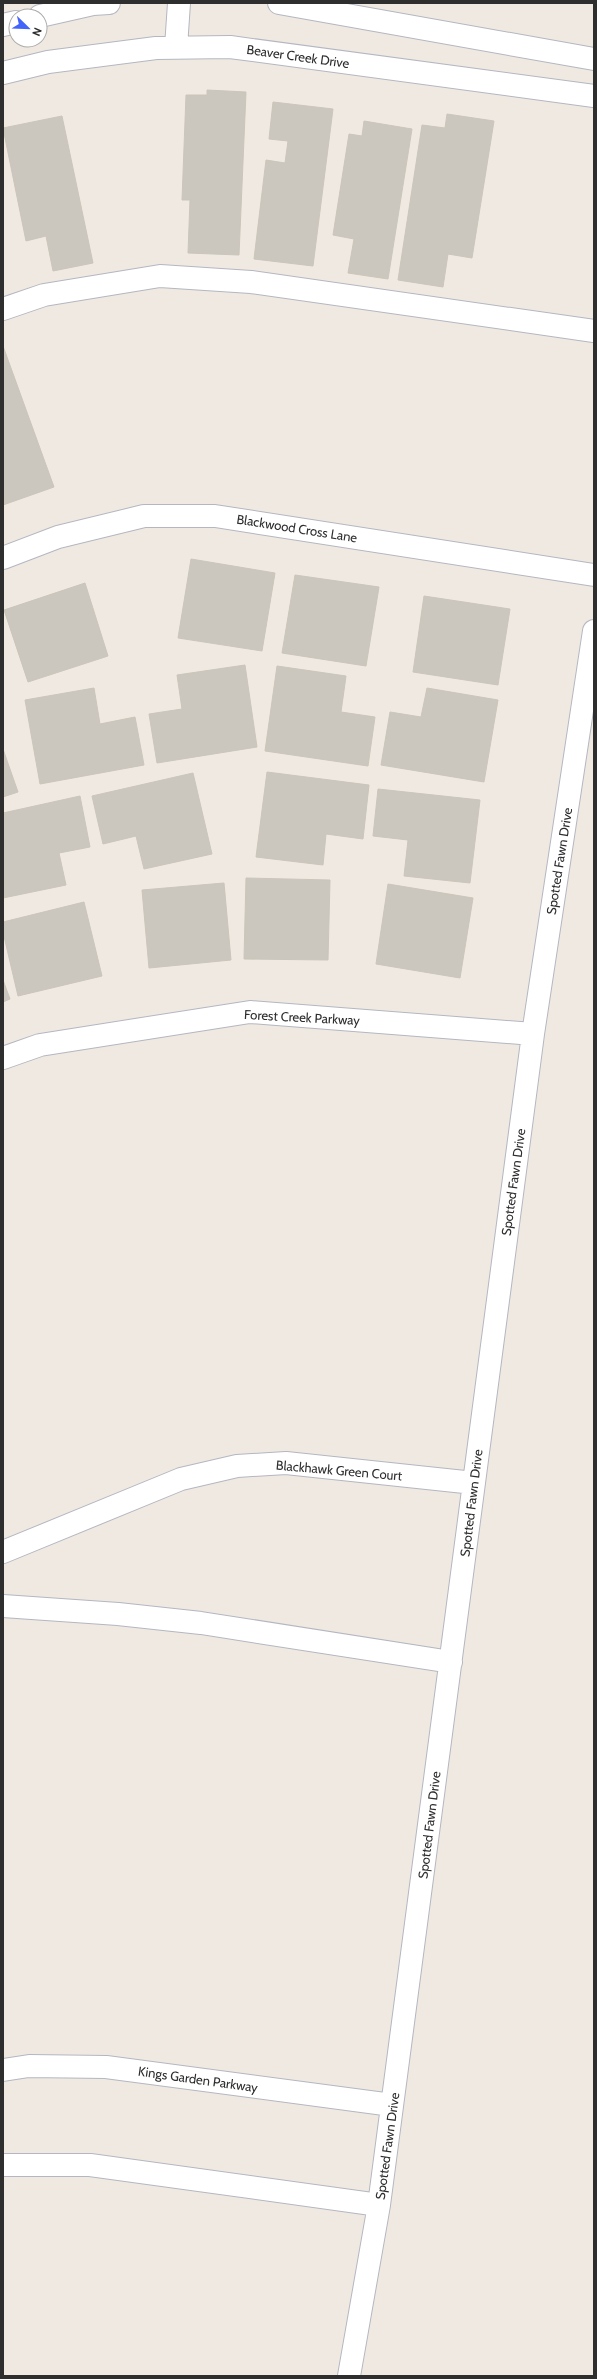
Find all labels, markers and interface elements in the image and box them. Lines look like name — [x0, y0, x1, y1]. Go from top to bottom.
north arrow — [8, 8, 48, 48]
text: N — [29, 26, 45, 38]
street label: Beaver Creek Drive — [246, 41, 351, 71]
street label: Blackwood Cross Lane — [236, 511, 359, 545]
street label: Spotted Fawn Drive — [543, 806, 575, 916]
street label: Forest Creek Parkway — [244, 1006, 361, 1028]
street label: Spotted Fawn Drive — [498, 1127, 529, 1237]
street label: Spotted Fawn Drive — [456, 1448, 486, 1558]
street label: Blackhawk Green Court — [275, 1457, 403, 1484]
street label: Spotted Fawn Drive — [414, 1770, 444, 1880]
street label: Kings Garden Parkway — [137, 2063, 259, 2095]
street label: Spotted Fawn Drive — [372, 2091, 403, 2201]

